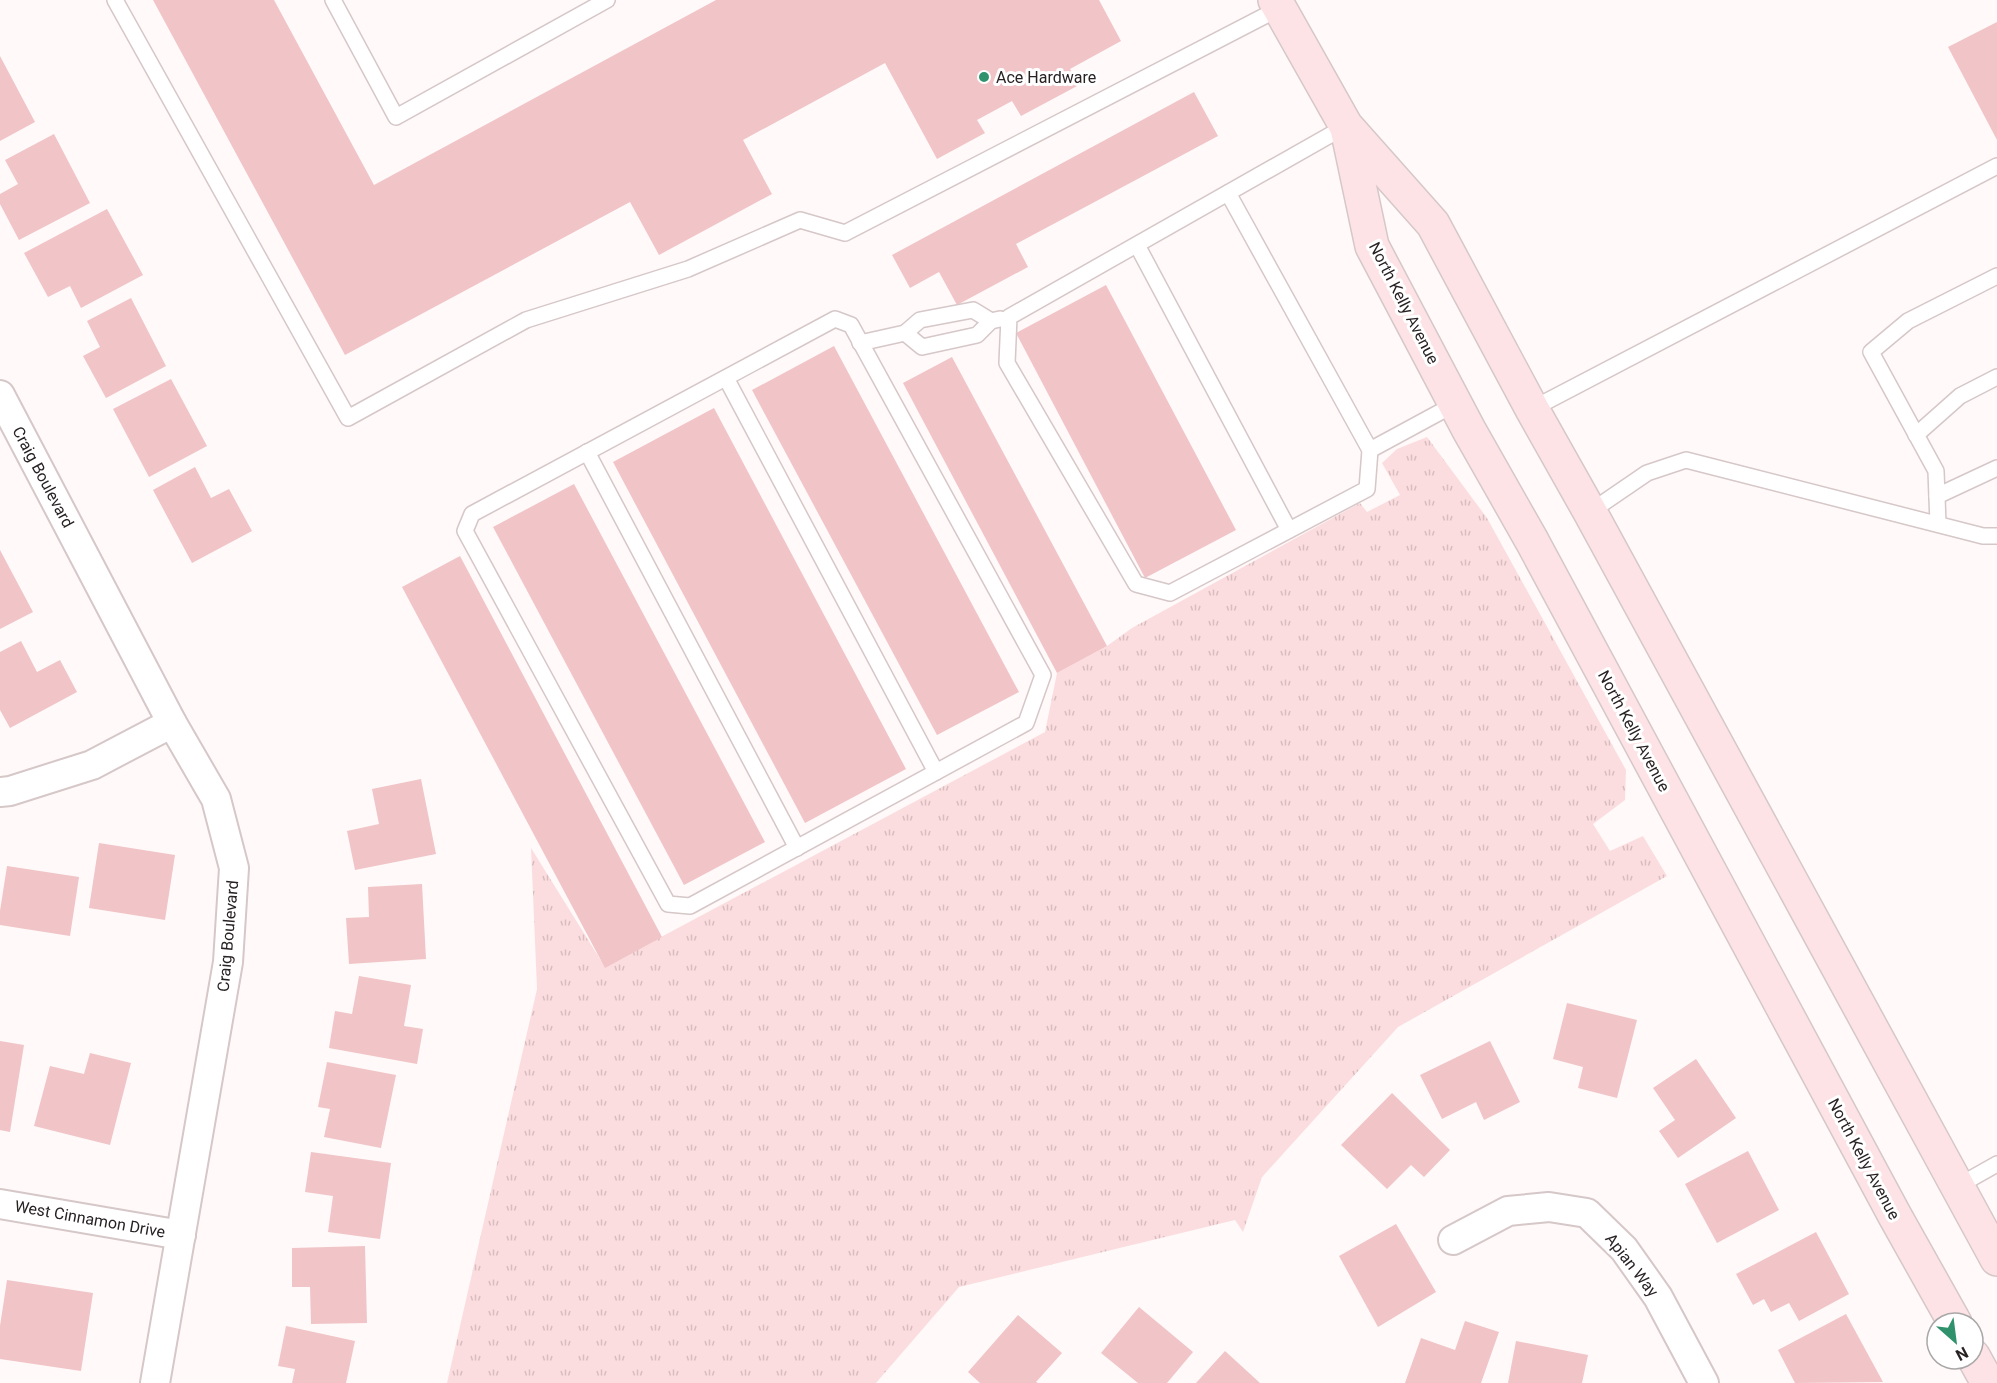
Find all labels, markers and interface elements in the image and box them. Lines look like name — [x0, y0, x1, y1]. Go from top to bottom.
place label: Ace Hardware — [996, 68, 1096, 87]
marker: Ace Hardware — [977, 70, 991, 84]
street label: North Kelly Avenue — [1365, 239, 1443, 367]
street label: Craig Boulevard — [8, 423, 78, 531]
street label: North Kelly Avenue — [1594, 667, 1674, 795]
street label: Craig Boulevard — [214, 879, 242, 993]
street label: North Kelly Avenue — [1824, 1095, 1904, 1223]
street label: West Cinnamon Drive — [13, 1196, 167, 1242]
street label: Apian Way — [1601, 1230, 1663, 1301]
north arrow — [1925, 1311, 1985, 1371]
text: N — [1952, 1343, 1971, 1365]

